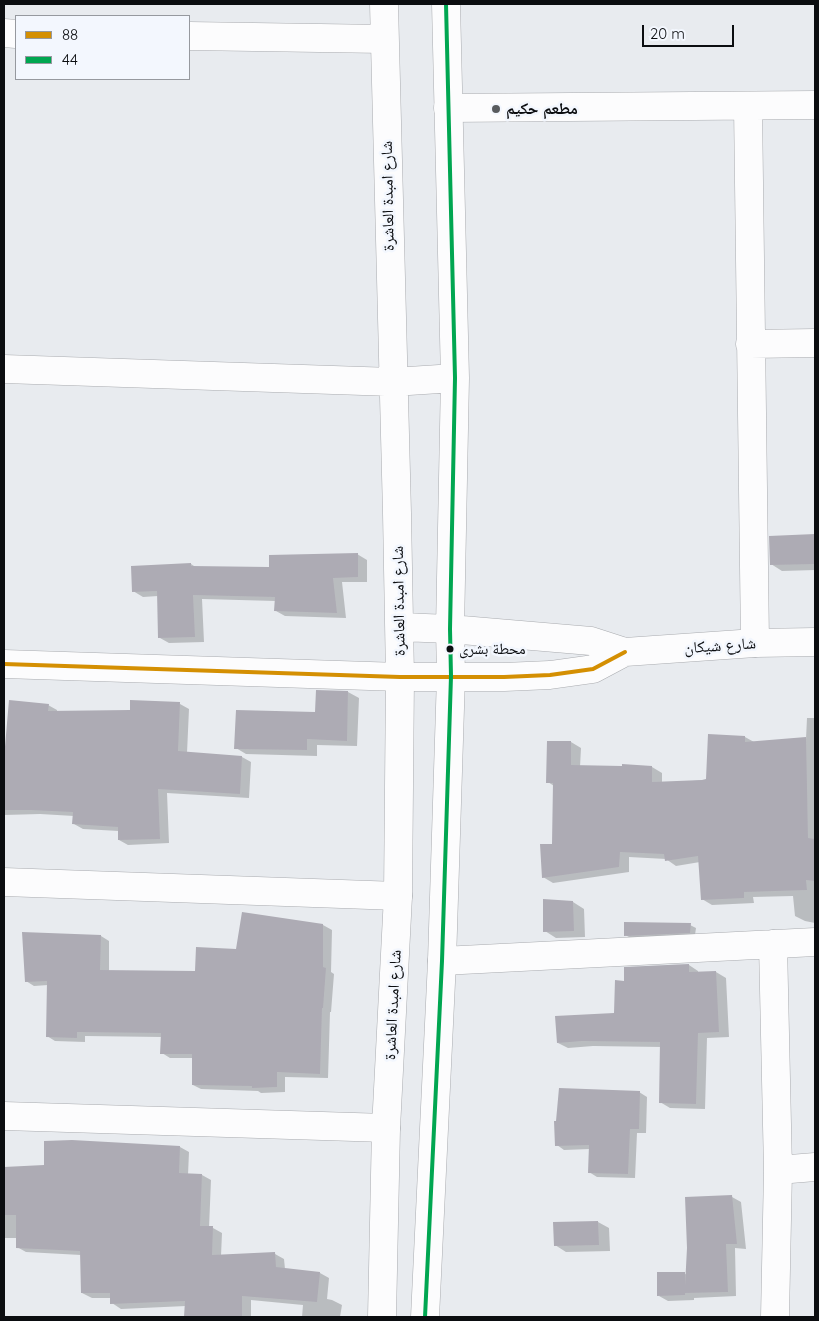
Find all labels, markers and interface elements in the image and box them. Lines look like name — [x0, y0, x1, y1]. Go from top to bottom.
legend — [15, 15, 190, 80]
scale bar — [644, 15, 736, 47]
text: 20 m — [650, 24, 685, 43]
text: 88 — [62, 25, 78, 44]
text: 44 — [62, 50, 78, 69]
place label: مطعم حكيم — [506, 99, 578, 119]
marker: مطعم حكيم — [490, 103, 502, 115]
street label: شارع امبدة العاشرة — [377, 141, 399, 251]
street label: شارع امبدة العاشرة — [388, 546, 410, 656]
street label: شارع شيكان — [683, 634, 757, 658]
place label: محطة بشرى — [459, 640, 526, 658]
marker: محطة بشرى — [445, 644, 455, 654]
street label: شارع امبدة العاشرة — [381, 949, 405, 1061]

